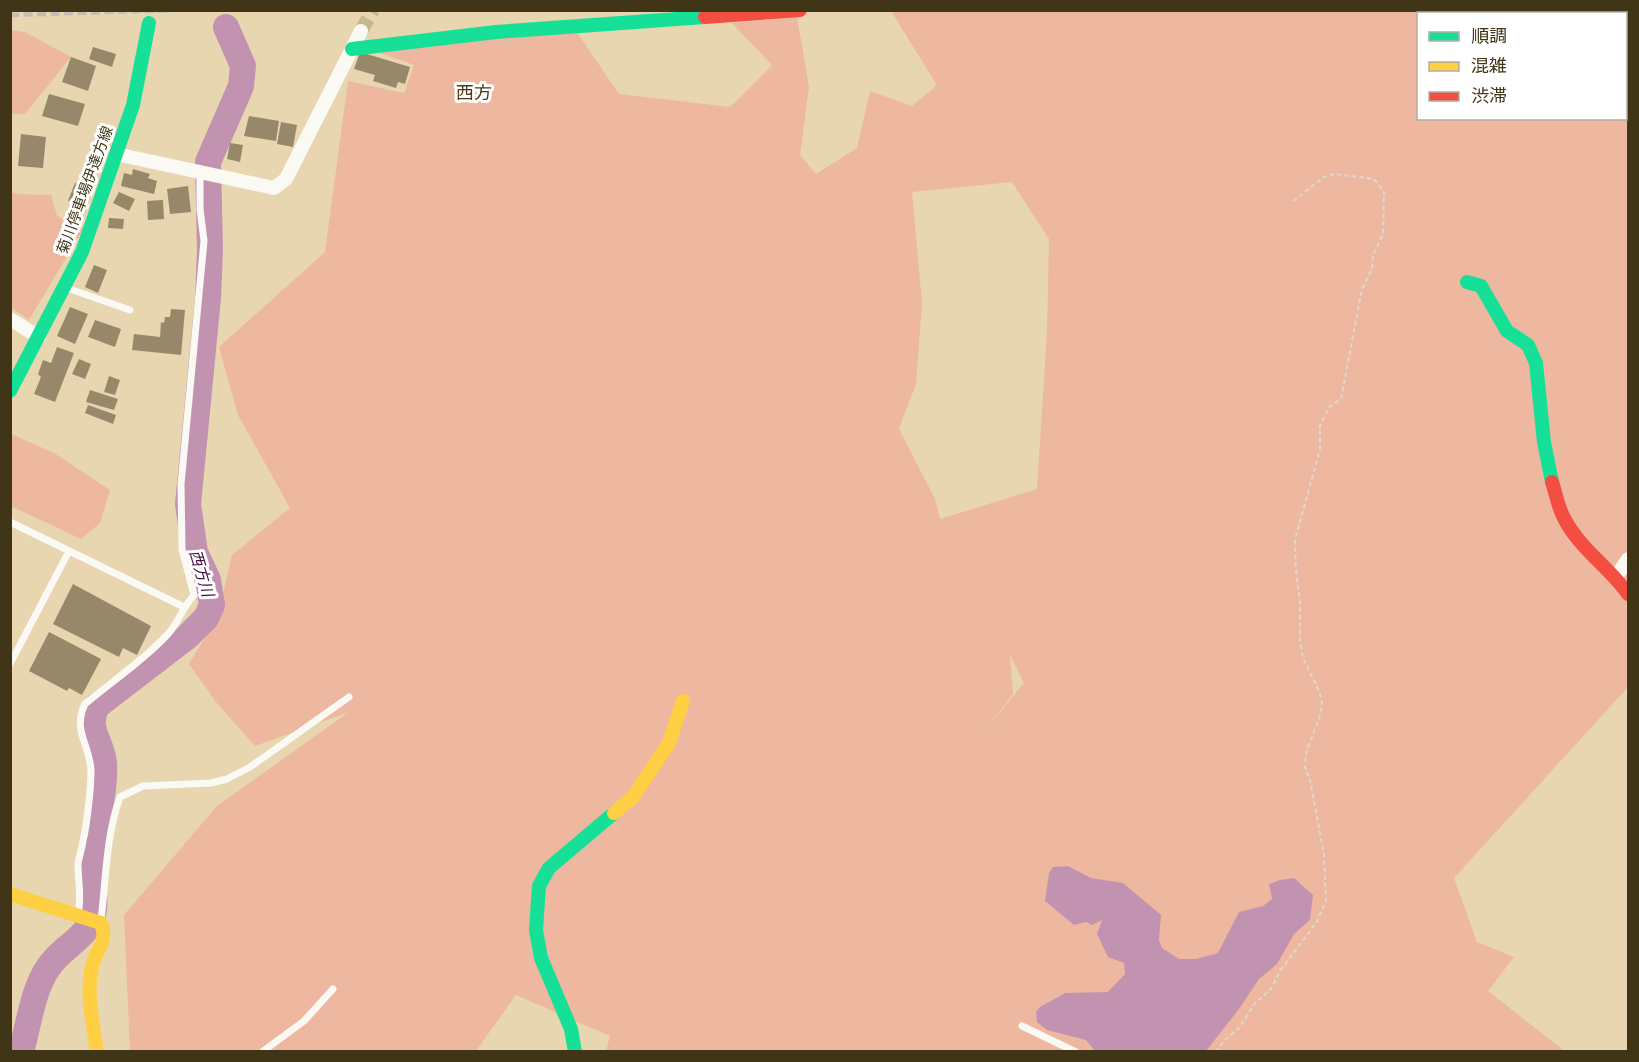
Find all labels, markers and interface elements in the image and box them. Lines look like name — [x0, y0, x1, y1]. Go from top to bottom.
legend — [1417, 12, 1627, 120]
text: 順調 — [1471, 23, 1507, 48]
text: 混雑 — [1471, 53, 1507, 78]
district label: 西方 — [456, 80, 492, 105]
text: 渋滞 — [1471, 83, 1507, 108]
street label: 菊川停車場伊達方線 — [52, 123, 117, 257]
water label: 西方川 — [184, 547, 220, 601]

